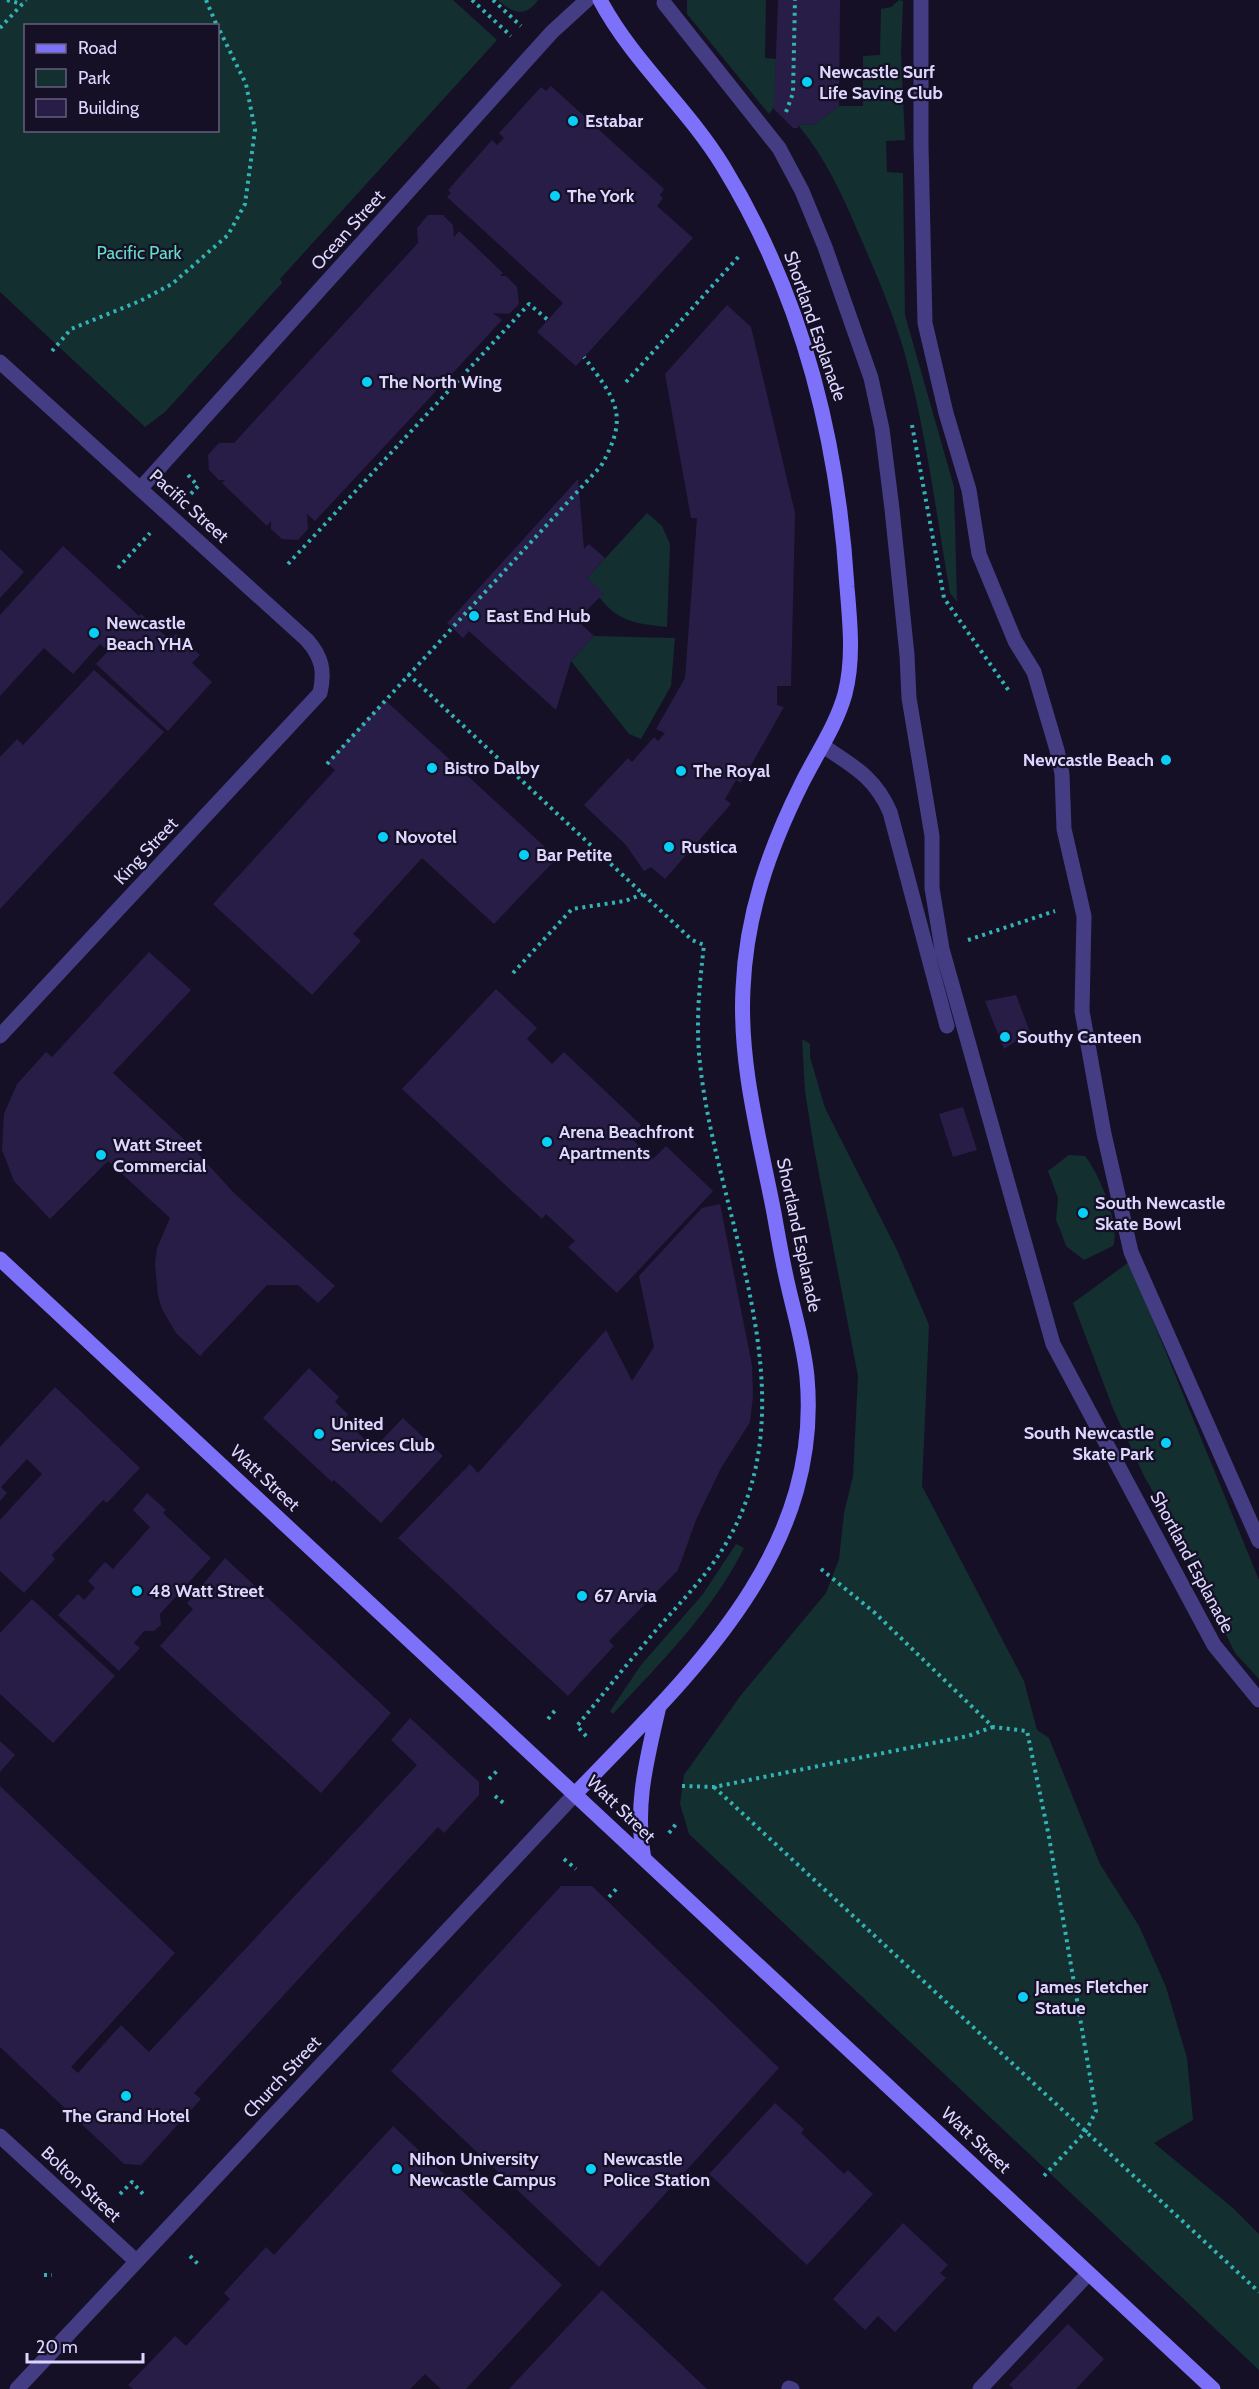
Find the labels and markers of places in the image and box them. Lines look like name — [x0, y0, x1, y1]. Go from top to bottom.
place label: Newcastle Surf Life Saving Club — [819, 61, 943, 104]
marker: Newcastle Surf Life Saving Club — [800, 75, 814, 89]
place label: Estabar — [585, 110, 643, 132]
marker: Estabar — [566, 114, 580, 128]
place label: The York — [567, 185, 635, 207]
marker: The York — [548, 189, 562, 203]
place label: The North Wing — [379, 371, 501, 393]
marker: The North Wing — [360, 375, 374, 389]
place label: East End Hub — [486, 605, 591, 627]
marker: East End Hub — [467, 609, 481, 623]
place label: Newcastle Beach YHA — [106, 612, 194, 655]
marker: Newcastle Beach YHA — [87, 626, 101, 640]
place label: Newcastle Beach — [1023, 749, 1154, 771]
marker: Newcastle Beach — [1159, 753, 1173, 767]
place label: Bistro Dalby — [444, 757, 540, 779]
place label: The Royal — [693, 760, 771, 782]
marker: Bistro Dalby — [425, 761, 439, 775]
marker: The Royal — [674, 764, 688, 778]
place label: Novotel — [395, 826, 457, 848]
marker: Novotel — [376, 830, 390, 844]
place label: Rustica — [681, 836, 737, 858]
marker: Rustica — [662, 840, 676, 854]
place label: Bar Petite — [536, 844, 612, 866]
marker: Bar Petite — [517, 848, 531, 862]
place label: Southy Canteen — [1017, 1026, 1142, 1048]
marker: Southy Canteen — [998, 1030, 1012, 1044]
place label: Arena Beachfront Apartments — [559, 1121, 694, 1164]
place label: Watt Street Commercial — [113, 1134, 207, 1177]
marker: Arena Beachfront Apartments — [540, 1135, 554, 1149]
marker: Watt Street Commercial — [94, 1148, 108, 1162]
place label: South Newcastle Skate Bowl — [1095, 1192, 1225, 1235]
marker: South Newcastle Skate Bowl — [1076, 1206, 1090, 1220]
place label: United Services Club — [331, 1413, 435, 1456]
place label: South Newcastle Skate Park — [1024, 1422, 1154, 1465]
marker: United Services Club — [312, 1427, 326, 1441]
marker: South Newcastle Skate Park — [1159, 1436, 1173, 1450]
place label: 48 Watt Street — [149, 1580, 264, 1602]
marker: 48 Watt Street — [130, 1584, 144, 1598]
place label: 67 Arvia — [594, 1585, 657, 1607]
marker: 67 Arvia — [575, 1589, 589, 1603]
place label: James Fletcher Statue — [1034, 1976, 1148, 2019]
marker: James Fletcher Statue — [1016, 1990, 1030, 2004]
marker: The Grand Hotel — [119, 2089, 133, 2103]
place label: The Grand Hotel — [62, 2105, 190, 2127]
place label: Nihon University Newcastle Campus — [409, 2148, 556, 2191]
place label: Newcastle Police Station — [603, 2148, 710, 2191]
marker: Nihon University Newcastle Campus — [390, 2162, 404, 2176]
marker: Newcastle Police Station — [584, 2162, 598, 2176]

